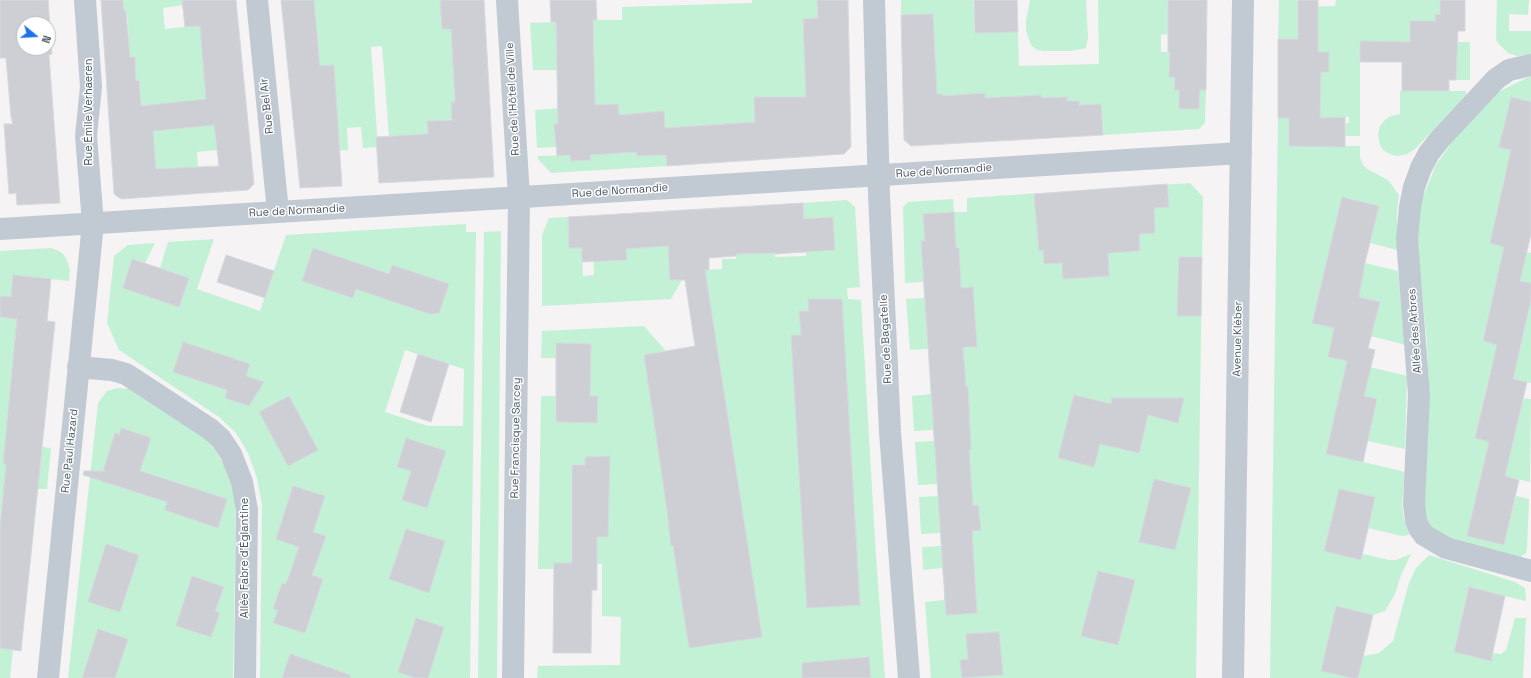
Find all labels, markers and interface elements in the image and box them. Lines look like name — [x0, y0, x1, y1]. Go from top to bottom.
north arrow — [16, 16, 56, 56]
text: N — [39, 34, 54, 45]
street label: Rue de l'Hôtel de Ville — [503, 42, 523, 156]
street label: Rue Émile Verhaeren — [82, 58, 96, 166]
street label: Rue Bel Air — [258, 77, 276, 135]
street label: Rue de Normandie — [895, 161, 993, 181]
street label: Rue de Normandie — [571, 181, 669, 201]
street label: Rue de Normandie — [248, 202, 346, 220]
street label: Allée des Arbres — [1405, 288, 1425, 374]
street label: Rue de Bagatelle — [877, 294, 895, 384]
street label: Avenue Kléber — [1231, 301, 1245, 377]
street label: Rue Francisque Sarcey — [508, 377, 524, 499]
street label: Rue Paul Hazard — [59, 408, 81, 494]
street label: Allée Fabre d'Églantine — [238, 498, 252, 618]

